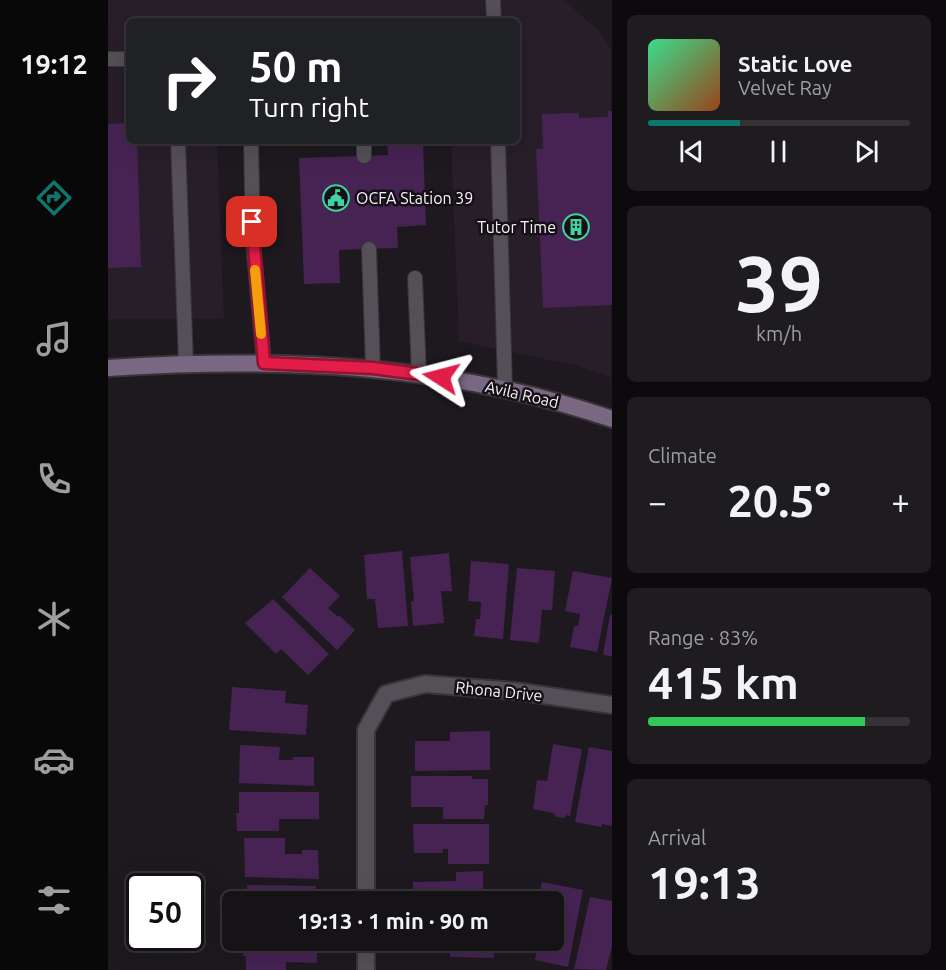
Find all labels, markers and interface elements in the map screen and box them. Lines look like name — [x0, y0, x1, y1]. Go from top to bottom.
icon: right — [150, 42, 228, 120]
text: 50 m — [249, 43, 343, 90]
text: 19:12 — [20, 49, 88, 79]
text: Static Love — [738, 51, 853, 76]
text: Velvet Ray — [738, 76, 832, 99]
text: Turn right — [249, 92, 369, 122]
icon: previous — [675, 135, 708, 168]
icon: pause — [762, 135, 795, 168]
icon: next — [850, 135, 883, 168]
icon: directions — [33, 177, 75, 219]
public building icon: OCFA Station 39 — [321, 183, 351, 213]
place label: OCFA Station 39 — [356, 189, 473, 207]
pin — [226, 196, 277, 247]
icon: arrive — [235, 205, 268, 238]
building icon: Tutor Time — [561, 212, 591, 242]
place label: Tutor Time — [477, 218, 556, 236]
text: 39 — [735, 239, 823, 327]
icon: music — [33, 318, 75, 360]
text: km/h — [756, 322, 802, 345]
position arrow — [409, 345, 473, 409]
street label: Avila Road — [483, 377, 561, 411]
text: Climate — [648, 444, 717, 467]
icon: phone — [33, 458, 75, 500]
text: 20.5° — [727, 475, 831, 526]
text: − — [648, 483, 667, 520]
text: + — [891, 483, 910, 520]
icon: climate — [33, 598, 75, 640]
text: Range · 83% — [648, 626, 758, 649]
text: 415 km — [648, 657, 799, 708]
street label: Rhona Drive — [455, 677, 543, 705]
icon: car — [33, 739, 75, 781]
text: Arrival — [648, 826, 706, 849]
text: 19:13 — [648, 857, 761, 908]
speed limit sign: 50 — [126, 873, 204, 951]
icon: filters — [33, 879, 75, 921]
text: 19:13 · 1 min · 90 m — [297, 908, 489, 933]

